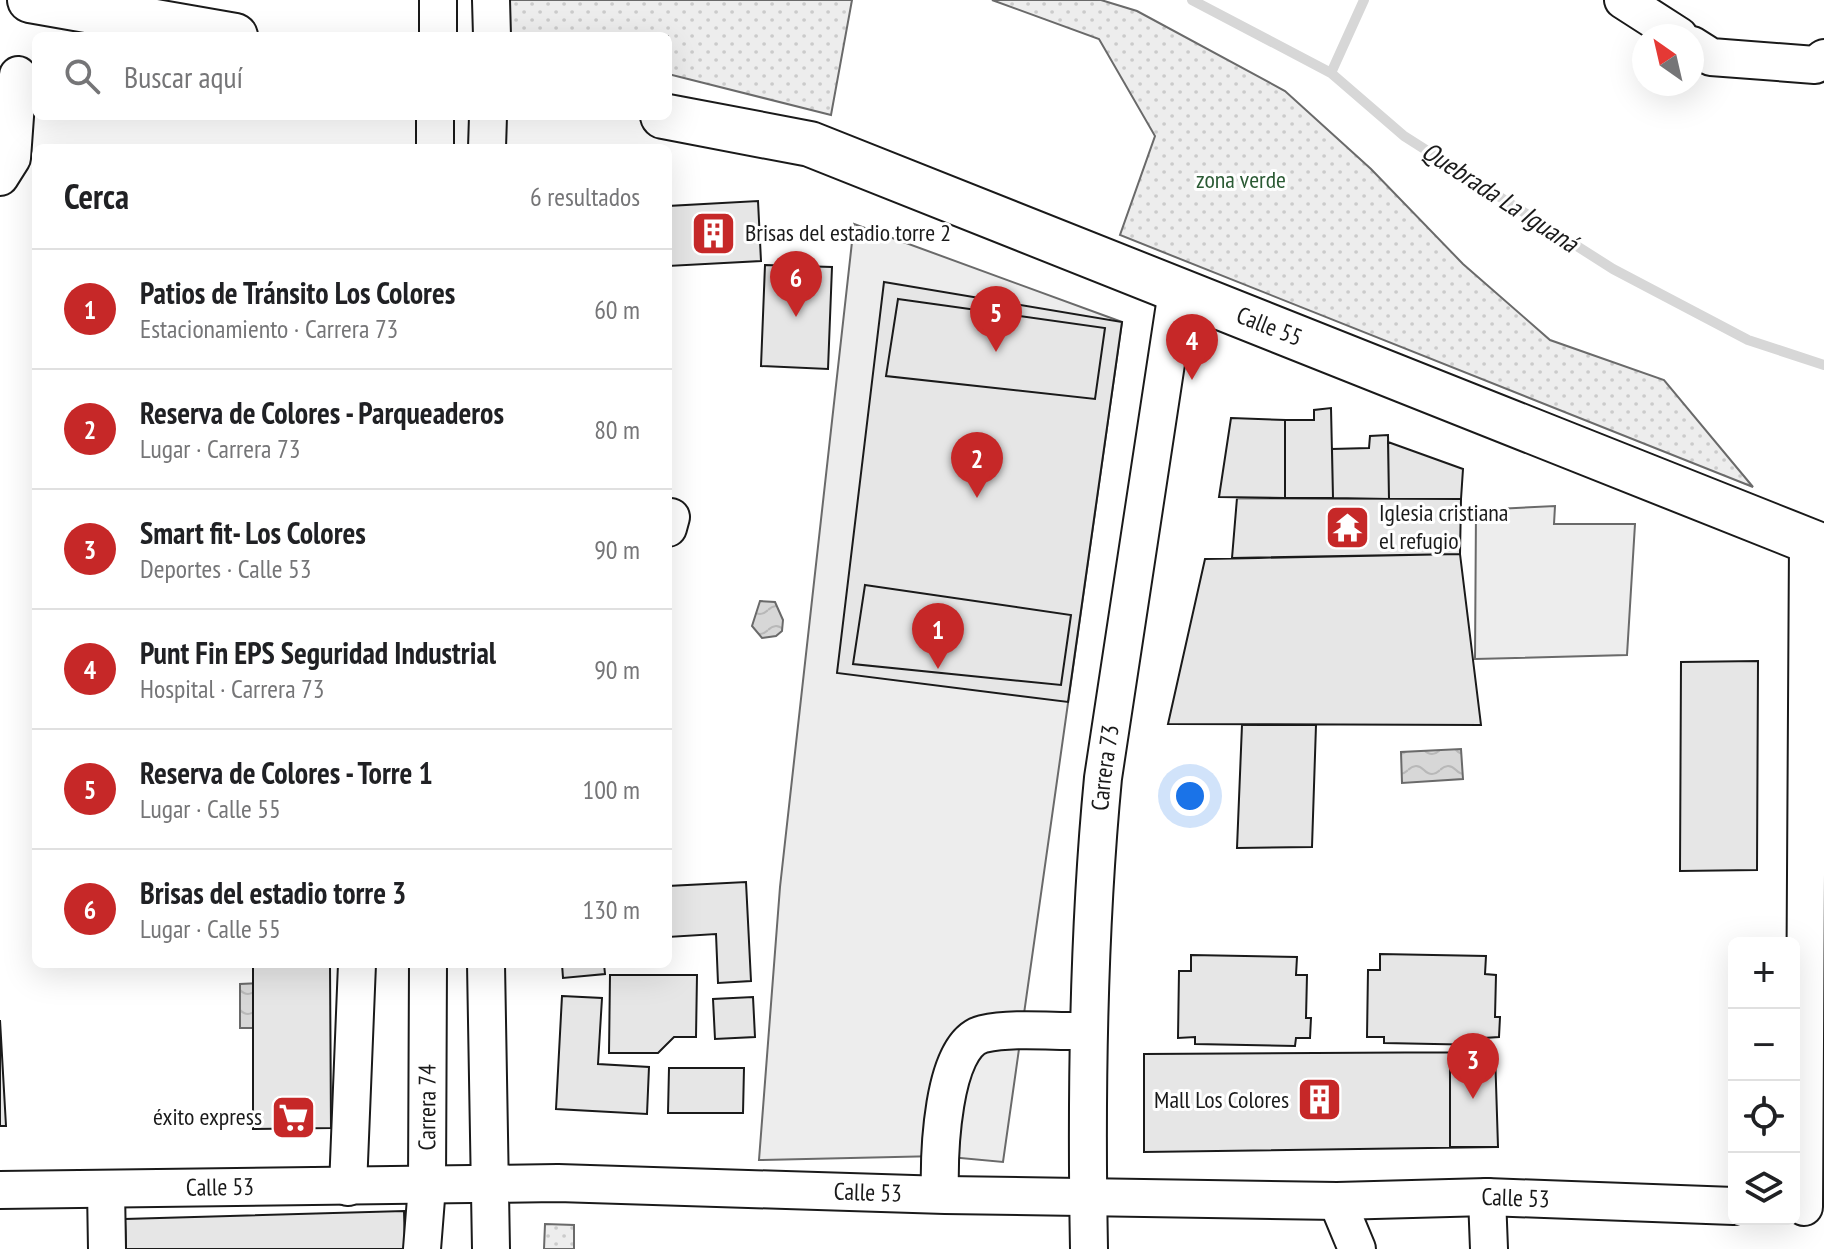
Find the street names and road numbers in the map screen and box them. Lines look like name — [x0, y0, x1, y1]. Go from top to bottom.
street label: Calle 55 — [1232, 299, 1307, 353]
street label: Carrera 73 — [1084, 723, 1126, 812]
street label: Carrera 74 — [411, 1064, 443, 1150]
street label: Calle 53 — [186, 1171, 254, 1203]
street label: Calle 53 — [833, 1176, 902, 1209]
street label: Calle 53 — [1481, 1181, 1550, 1214]

